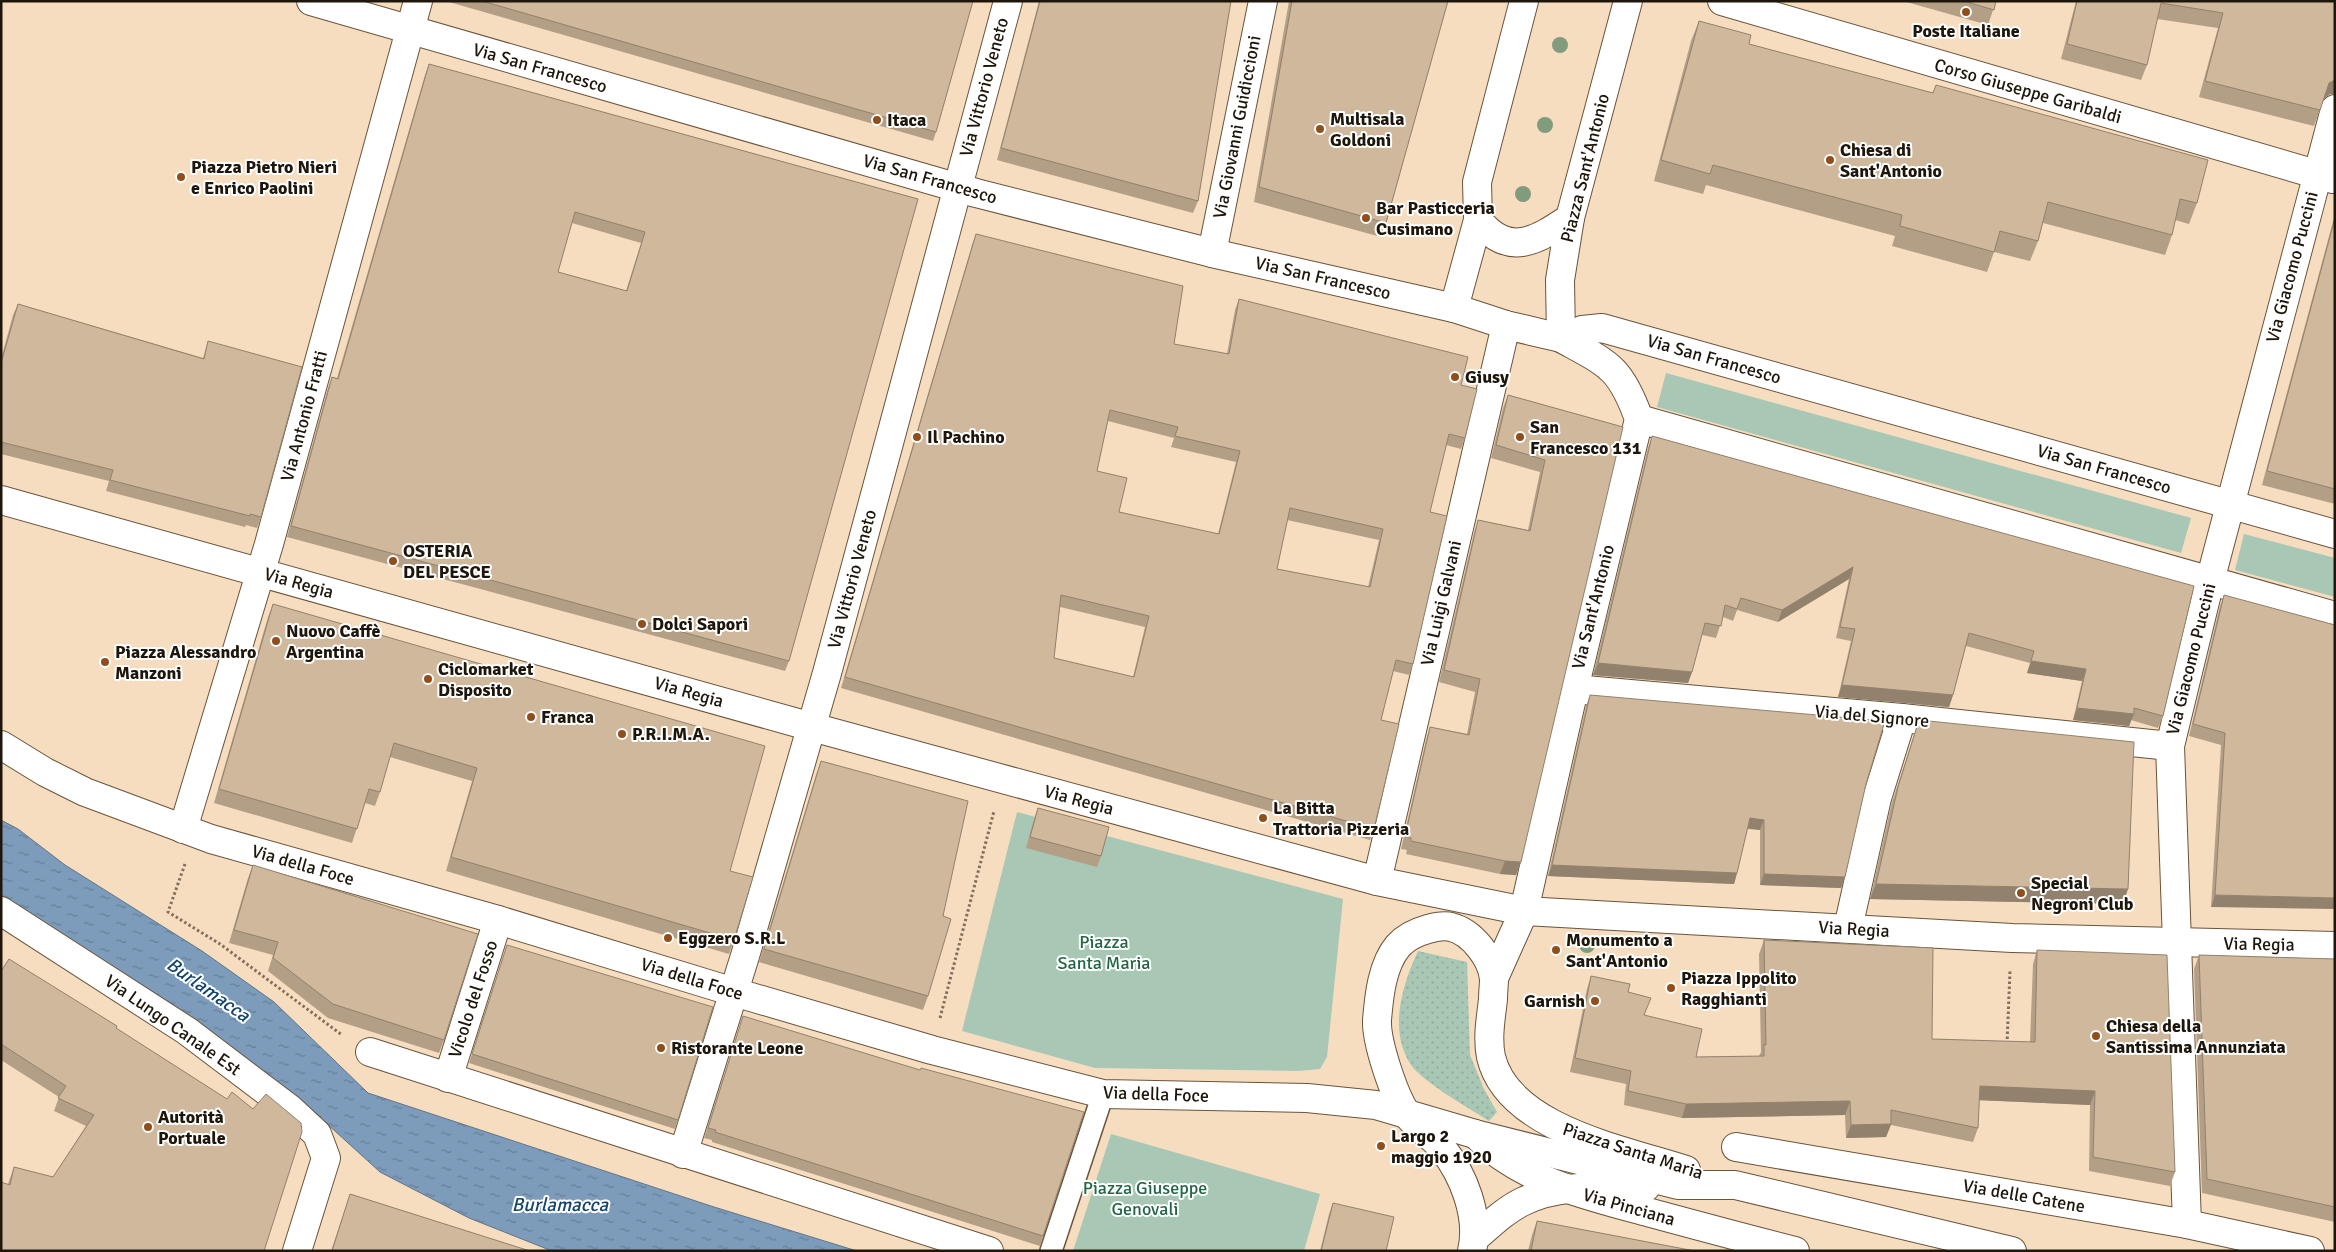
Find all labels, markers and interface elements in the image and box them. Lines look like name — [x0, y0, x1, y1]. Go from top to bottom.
marker: Poste Italiane — [1960, 6, 1972, 18]
street label: Via Vittorio Veneto — [955, 15, 1013, 159]
place label: Poste Italiane — [1912, 20, 2020, 42]
street label: Via Giovanni Guidiccioni — [1208, 33, 1266, 221]
street label: Via San Francesco — [470, 38, 610, 98]
street label: Corso Giuseppe Garibaldi — [1932, 54, 2124, 128]
street label: Piazza Sant'Antonio — [1556, 91, 1614, 245]
place label: Multisala Goldoni — [1330, 108, 1405, 151]
place label: Itaca — [887, 109, 926, 131]
marker: Itaca — [871, 114, 883, 126]
marker: Multisala Goldoni — [1314, 123, 1326, 135]
place label: Chiesa di Sant'Antonio — [1840, 139, 1942, 182]
street label: Via San Francesco — [860, 149, 1000, 209]
marker: Chiesa di Sant'Antonio — [1824, 154, 1836, 166]
place label: Piazza Pietro Nieri e Enrico Paolini — [191, 156, 337, 199]
marker: Piazza Pietro Nieri e Enrico Paolini — [175, 171, 187, 183]
street label: Via Giacomo Puccini — [2261, 189, 2323, 345]
place label: Bar Pasticceria Cusimano — [1376, 197, 1495, 240]
marker: Bar Pasticceria Cusimano — [1360, 212, 1372, 224]
street label: Via San Francesco — [1253, 252, 1393, 304]
street label: Via San Francesco — [1644, 329, 1784, 389]
street label: Via Antonio Fratti — [276, 348, 332, 484]
place label: Giusy — [1465, 366, 1509, 388]
marker: Giusy — [1449, 371, 1461, 383]
place label: San Francesco 131 — [1530, 416, 1642, 459]
place label: Il Pachino — [927, 426, 1005, 448]
marker: Il Pachino — [911, 431, 923, 443]
marker: San Francesco 131 — [1514, 431, 1526, 443]
street label: Via San Francesco — [2034, 439, 2174, 499]
street label: Via Vittorio Veneto — [823, 507, 881, 651]
street label: Via Luigi Galvani — [1416, 538, 1466, 668]
place label: OSTERIA DEL PESCE — [403, 540, 491, 583]
street label: Via Sant'Antonio — [1567, 542, 1619, 672]
marker: OSTERIA DEL PESCE — [387, 555, 399, 567]
street label: Via Regia — [262, 563, 336, 603]
street label: Via Giacomo Puccini — [2162, 581, 2220, 737]
place label: Dolci Sapori — [652, 613, 748, 635]
marker: Dolci Sapori — [636, 618, 648, 630]
place label: Nuovo Caffè Argentina — [286, 620, 381, 663]
marker: Nuovo Caffè Argentina — [270, 635, 282, 647]
place label: Piazza Alessandro Manzoni — [115, 641, 256, 684]
marker: Piazza Alessandro Manzoni — [99, 656, 111, 668]
place label: Ciclomarket Disposito — [438, 658, 534, 701]
street label: Via Regia — [652, 672, 726, 712]
marker: Ciclomarket Disposito — [422, 673, 434, 685]
street label: Via del Signore — [1814, 700, 1930, 732]
place label: Franca — [541, 706, 594, 728]
marker: Franca — [525, 711, 537, 723]
place label: P.R.I.M.A. — [632, 723, 710, 745]
marker: P.R.I.M.A. — [616, 728, 628, 740]
street label: Via Regia — [1042, 780, 1116, 820]
place label: La Bitta Trattoria Pizzeria — [1273, 797, 1409, 840]
marker: La Bitta Trattoria Pizzeria — [1257, 812, 1269, 824]
street label: Via della Foce — [249, 840, 357, 890]
place label: Special Negroni Club — [2031, 872, 2134, 915]
marker: Special Negroni Club — [2015, 887, 2027, 899]
street label: Via Regia — [1818, 916, 1890, 942]
place label: Eggzero S.R.L — [678, 927, 786, 949]
place label: Monumento a Sant'Antonio — [1566, 929, 1673, 972]
park label: Piazza Santa Maria — [1058, 931, 1150, 974]
marker: Eggzero S.R.L — [662, 932, 674, 944]
street label: Via Regia — [2223, 932, 2295, 956]
street label: Vicolo del Fosso — [444, 937, 502, 1061]
marker: Monumento a Sant'Antonio — [1550, 944, 1562, 956]
water label: Burlamacca — [162, 953, 255, 1028]
street label: Via della Foce — [638, 953, 746, 1005]
place label: Piazza Ippolito Ragghianti — [1681, 967, 1797, 1010]
street label: Via Lungo Canale Est — [101, 970, 245, 1080]
marker: Piazza Ippolito Ragghianti — [1665, 982, 1677, 994]
place label: Garnish — [1524, 990, 1585, 1012]
marker: Garnish — [1589, 995, 1601, 1007]
place label: Chiesa della Santissima Annunziata — [2106, 1015, 2286, 1058]
marker: Chiesa della Santissima Annunziata — [2090, 1030, 2102, 1042]
place label: Ristorante Leone — [671, 1037, 803, 1059]
marker: Ristorante Leone — [655, 1042, 667, 1054]
street label: Via della Foce — [1103, 1081, 1209, 1107]
place label: Autorità Portuale — [158, 1106, 226, 1149]
street label: Piazza Santa Maria — [1560, 1118, 1706, 1184]
marker: Autorità Portuale — [142, 1121, 154, 1133]
place label: Largo 2 maggio 1920 — [1391, 1125, 1492, 1168]
marker: Largo 2 maggio 1920 — [1375, 1140, 1387, 1152]
street label: Via delle Catene — [1961, 1174, 2087, 1218]
park label: Piazza Giuseppe Genovali — [1083, 1177, 1207, 1220]
street label: Via Pinciana — [1580, 1183, 1678, 1231]
water label: Burlamacca — [512, 1193, 609, 1217]

